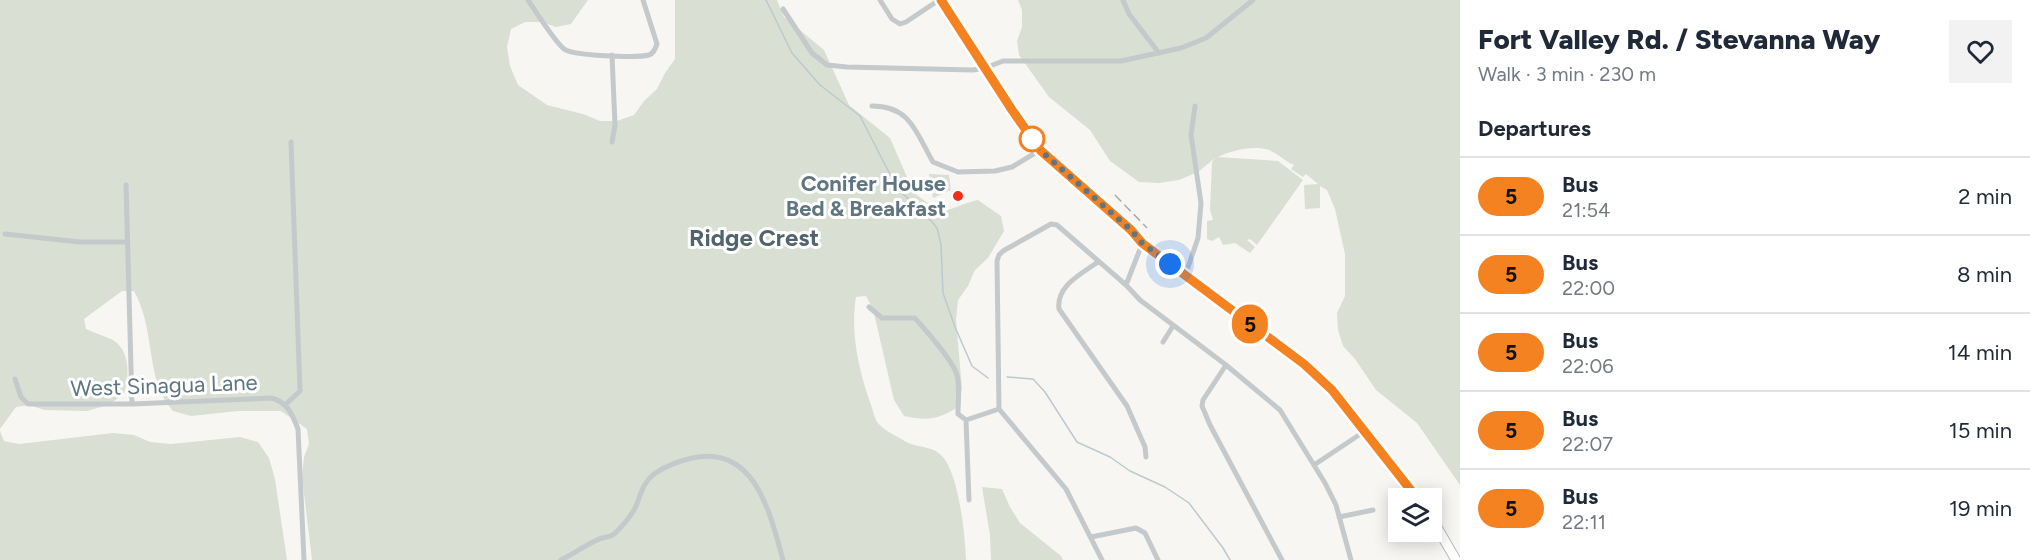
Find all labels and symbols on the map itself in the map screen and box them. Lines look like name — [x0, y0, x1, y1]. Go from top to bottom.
unlabelled marker — [1019, 126, 1045, 152]
place label: Conifer House Bed & Breakfast — [786, 170, 946, 222]
marker: Conifer House Bed & Breakfast — [951, 189, 965, 203]
district label: Ridge Crest — [689, 223, 819, 252]
your location — [1155, 249, 1185, 279]
line badge: 5 — [1230, 304, 1270, 344]
street label: West Sinagua Lane — [70, 369, 258, 402]

